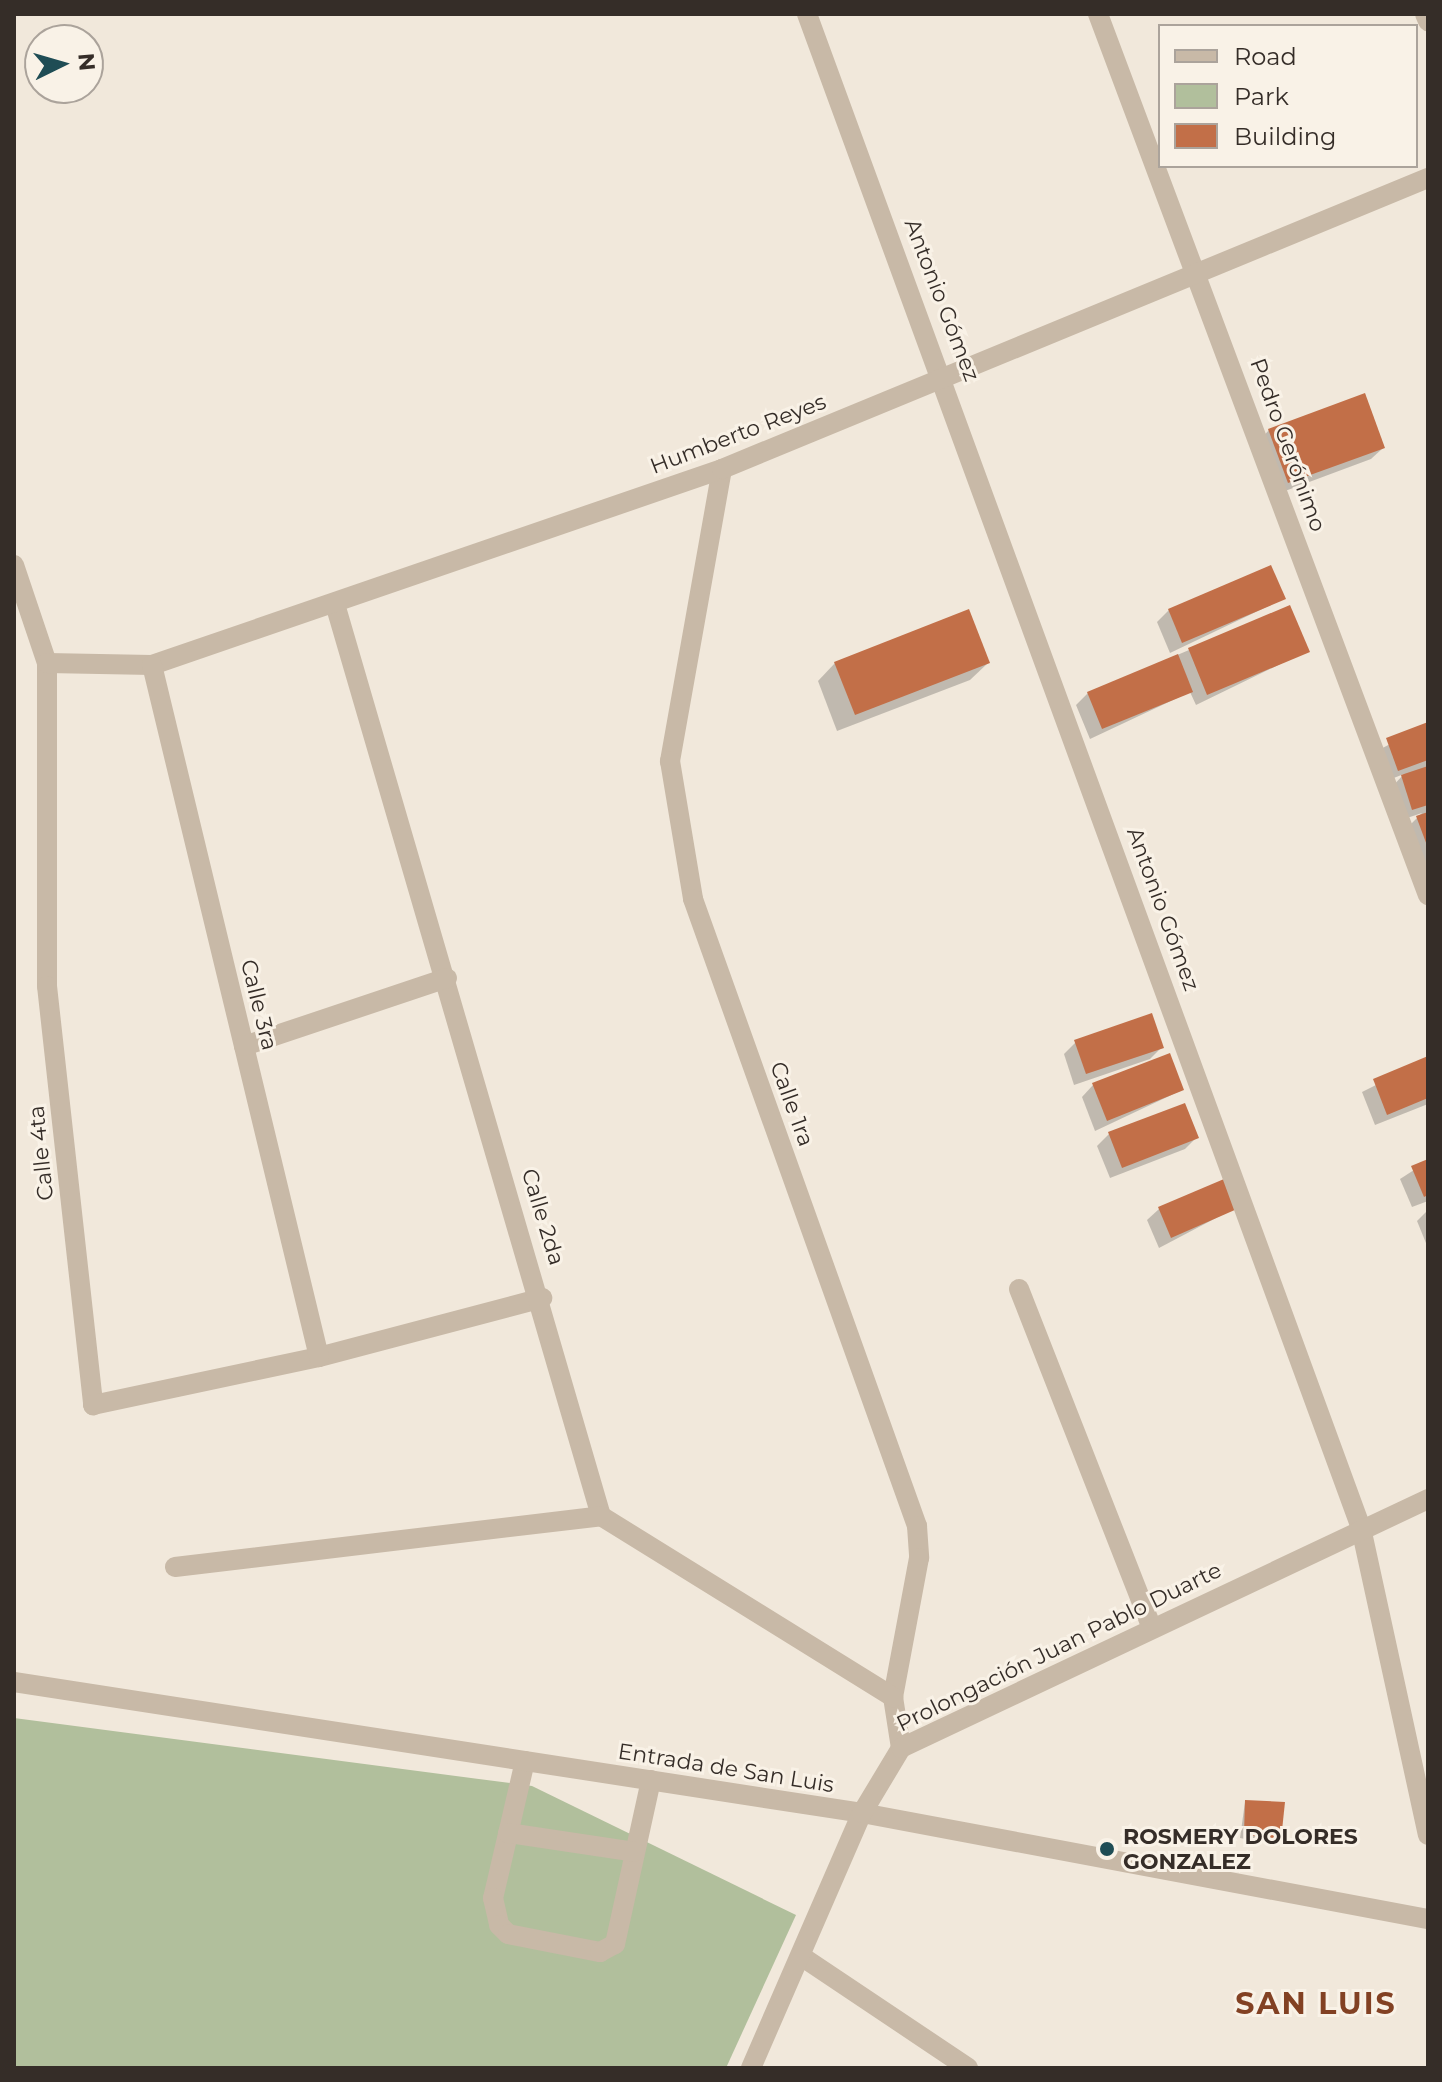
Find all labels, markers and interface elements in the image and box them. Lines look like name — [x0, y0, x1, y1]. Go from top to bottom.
north arrow — [24, 24, 104, 104]
legend — [1158, 24, 1418, 168]
text: Road — [1234, 42, 1297, 71]
text: N — [72, 52, 101, 72]
text: Park — [1234, 82, 1289, 111]
text: Building — [1234, 122, 1337, 151]
street label: Antonio Gómez — [899, 215, 985, 385]
street label: Pedro Gerónimo — [1244, 355, 1332, 535]
street label: Humberto Reyes — [646, 388, 830, 480]
street label: Antonio Gómez — [1121, 824, 1205, 994]
street label: Calle 3ra — [235, 957, 283, 1053]
street label: Calle 1ra — [765, 1058, 819, 1150]
street label: Calle 4ta — [23, 1104, 59, 1202]
street label: Calle 2da — [516, 1166, 570, 1268]
street label: Prolongación Juan Pablo Duarte — [892, 1557, 1226, 1737]
street label: Entrada de San Luis — [616, 1738, 836, 1798]
place label: ROSMERY DOLORES GONZALEZ — [1123, 1823, 1358, 1874]
marker: ROSMERY DOLORES GONZALEZ — [1098, 1840, 1116, 1858]
district label: SAN LUIS — [1235, 1986, 1397, 2022]

